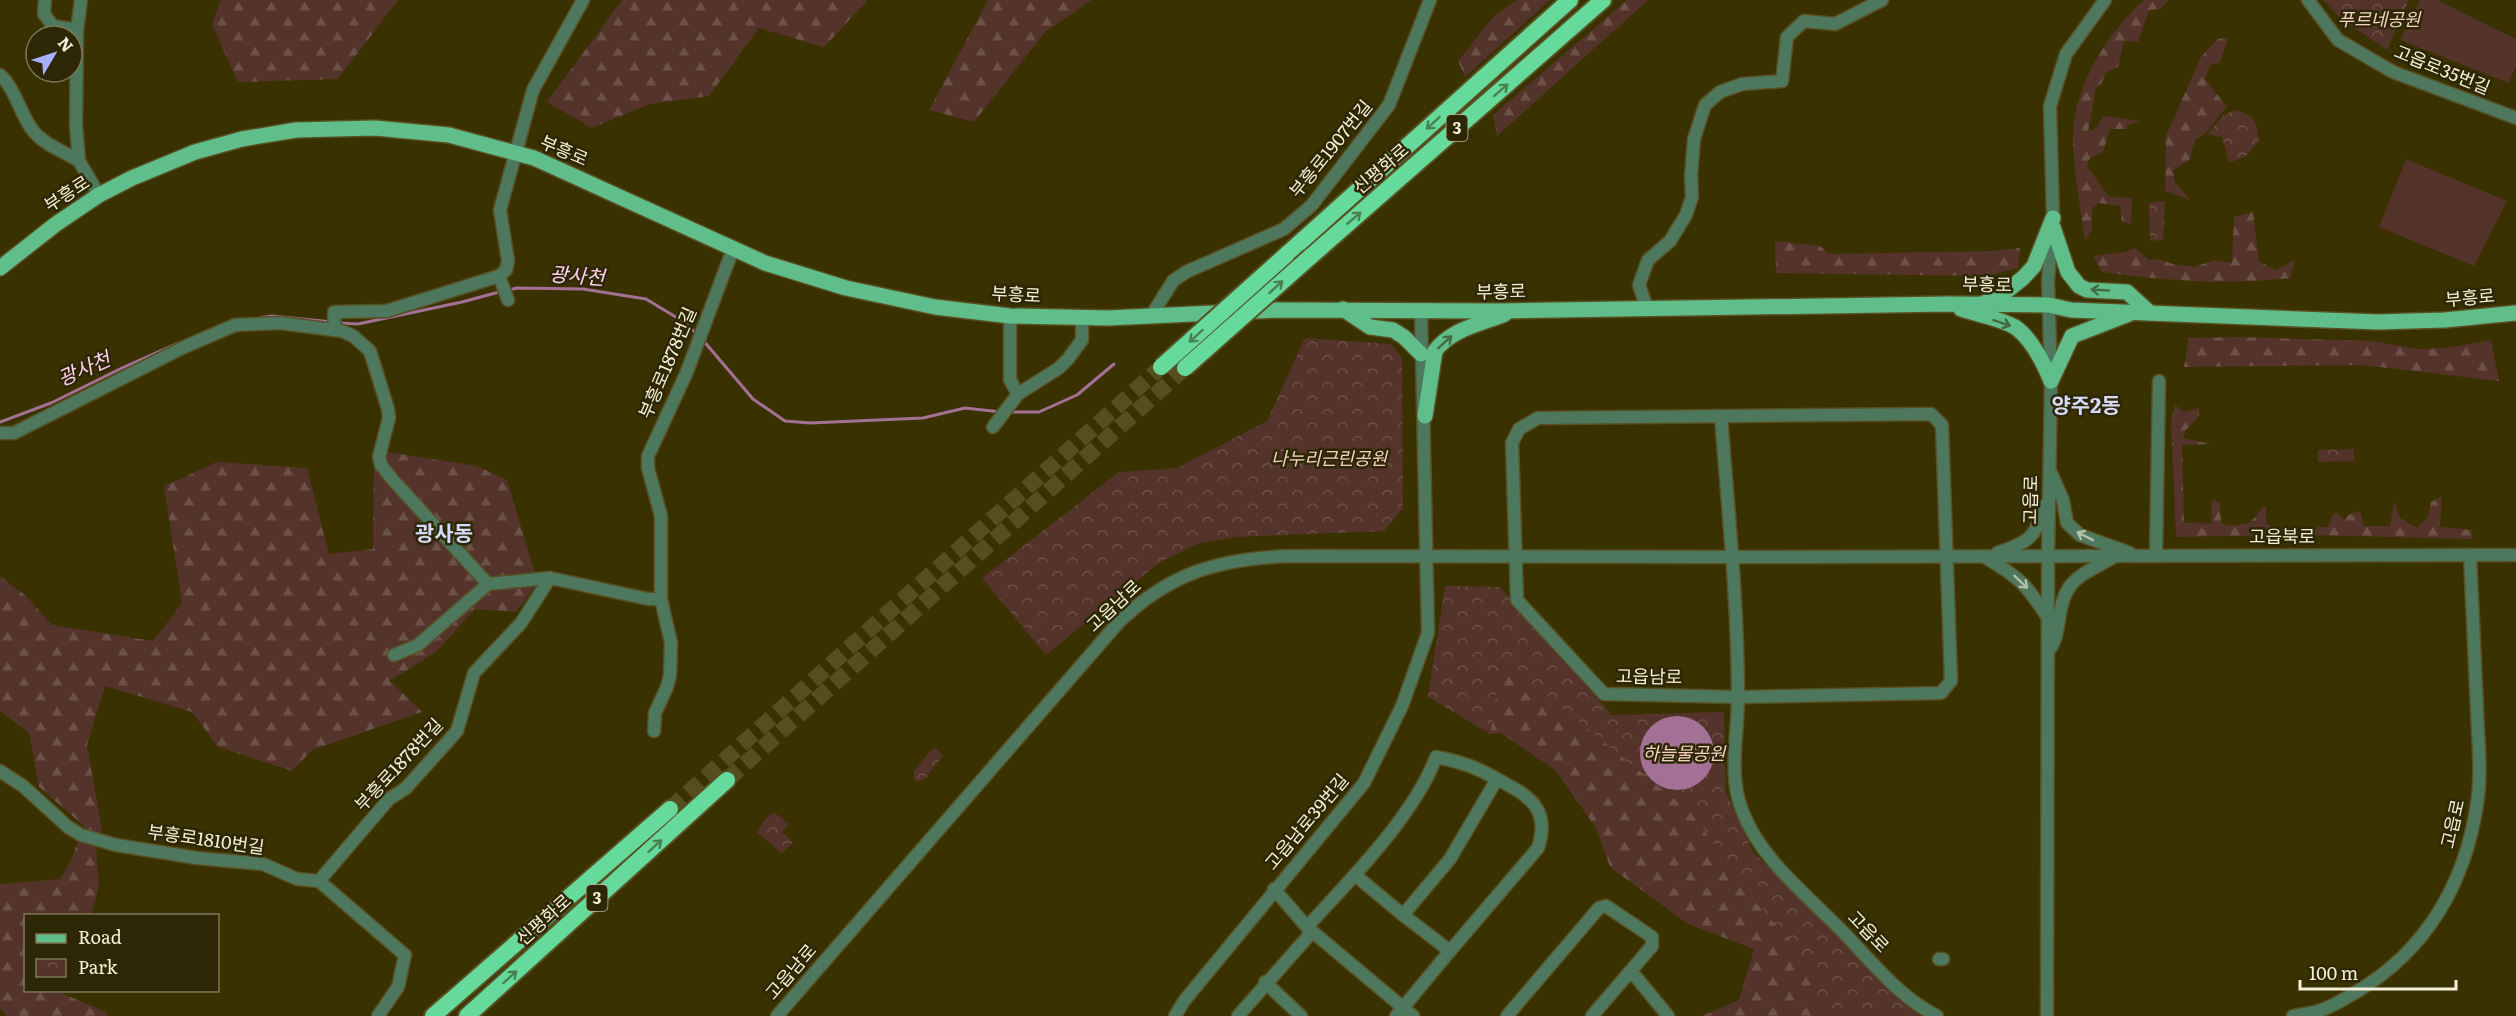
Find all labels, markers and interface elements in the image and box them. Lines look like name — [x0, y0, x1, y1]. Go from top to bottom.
park label: 푸르네공원 — [2338, 5, 2422, 32]
north arrow — [24, 24, 84, 84]
text: N — [53, 31, 80, 57]
street label: 고읍로35번길 — [2390, 37, 2495, 100]
one-way arrow — [1493, 83, 1508, 97]
street label: 부흥로1907번길 — [1282, 93, 1378, 203]
road number: 3 — [1446, 115, 1468, 141]
one-way arrow — [1425, 116, 1440, 130]
street label: 부흥로 — [536, 127, 593, 172]
street label: 신평화로 — [1346, 136, 1414, 200]
street label: 부흥로 — [38, 168, 94, 218]
one-way arrow — [1346, 212, 1362, 225]
water label: 광사천 — [549, 257, 608, 291]
street label: 부흥로 — [1962, 270, 2012, 297]
street label: 부흥로 — [1476, 277, 1526, 304]
street label: 부흥로 — [991, 279, 1042, 308]
one-way arrow — [1268, 280, 1283, 294]
street label: 부흥로 — [2444, 281, 2496, 312]
one-way arrow — [2091, 285, 2111, 296]
street label: 부흥로1878번길 — [631, 302, 702, 422]
one-way arrow — [1993, 318, 2012, 329]
one-way arrow — [1189, 329, 1204, 343]
one-way arrow — [1437, 335, 1452, 349]
water label: 광사천 — [52, 341, 117, 392]
district label: 양주2동 — [2051, 388, 2121, 419]
park label: 나누리근린공원 — [1271, 444, 1388, 471]
street label: 고읍로 — [2016, 475, 2043, 525]
district label: 광사동 — [415, 516, 473, 547]
street label: 고읍북로 — [2249, 522, 2315, 549]
one-way arrow — [2077, 530, 2095, 541]
street label: 고읍남로 — [1080, 572, 1146, 637]
one-way arrow — [2014, 575, 2029, 589]
street label: 고읍남로 — [1616, 661, 1682, 690]
street label: 부흥로1878번길 — [347, 711, 448, 817]
park label: 하늘물공원 — [1643, 739, 1727, 766]
street label: 고읍남로39번길 — [1257, 767, 1354, 875]
street label: 고읍로 — [2433, 796, 2470, 851]
street label: 부흥로1810번길 — [146, 817, 266, 860]
one-way arrow — [647, 839, 662, 853]
road number: 3 — [586, 885, 608, 911]
street label: 신평화로 — [509, 887, 577, 951]
street label: 고읍로 — [1842, 904, 1896, 958]
legend — [24, 914, 219, 992]
text: Road — [78, 923, 122, 950]
street label: 고읍남로 — [758, 937, 822, 1005]
text: Park — [78, 953, 119, 980]
scale bar — [2300, 953, 2456, 991]
text: 100 m — [2309, 959, 2358, 986]
one-way arrow — [502, 970, 517, 984]

